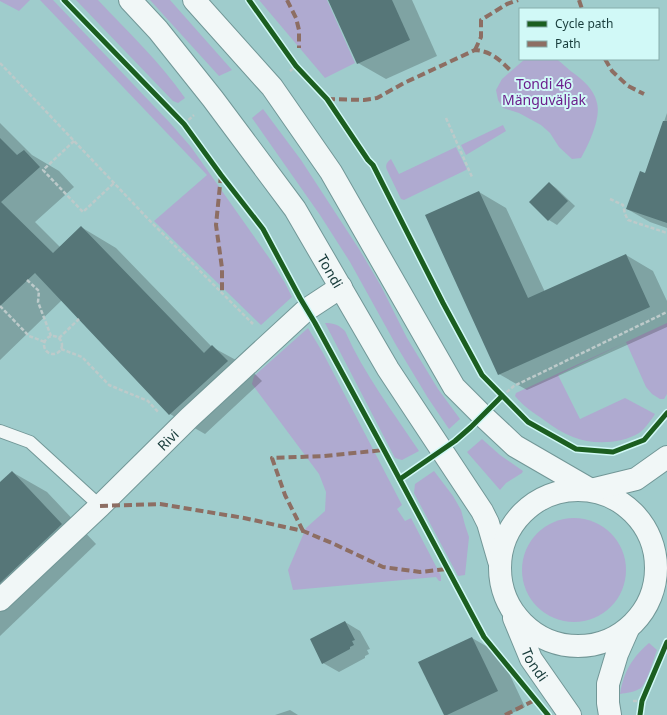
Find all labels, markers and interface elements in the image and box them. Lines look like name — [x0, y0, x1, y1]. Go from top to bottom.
legend — [519, 8, 659, 60]
text: Cycle path — [555, 15, 613, 32]
text: Path — [555, 35, 581, 52]
park label: Tondi 46 Mänguväljak — [502, 74, 587, 109]
street label: Tondi — [314, 250, 348, 291]
street label: Rivi — [152, 425, 182, 454]
street label: Tondi — [518, 645, 553, 685]

